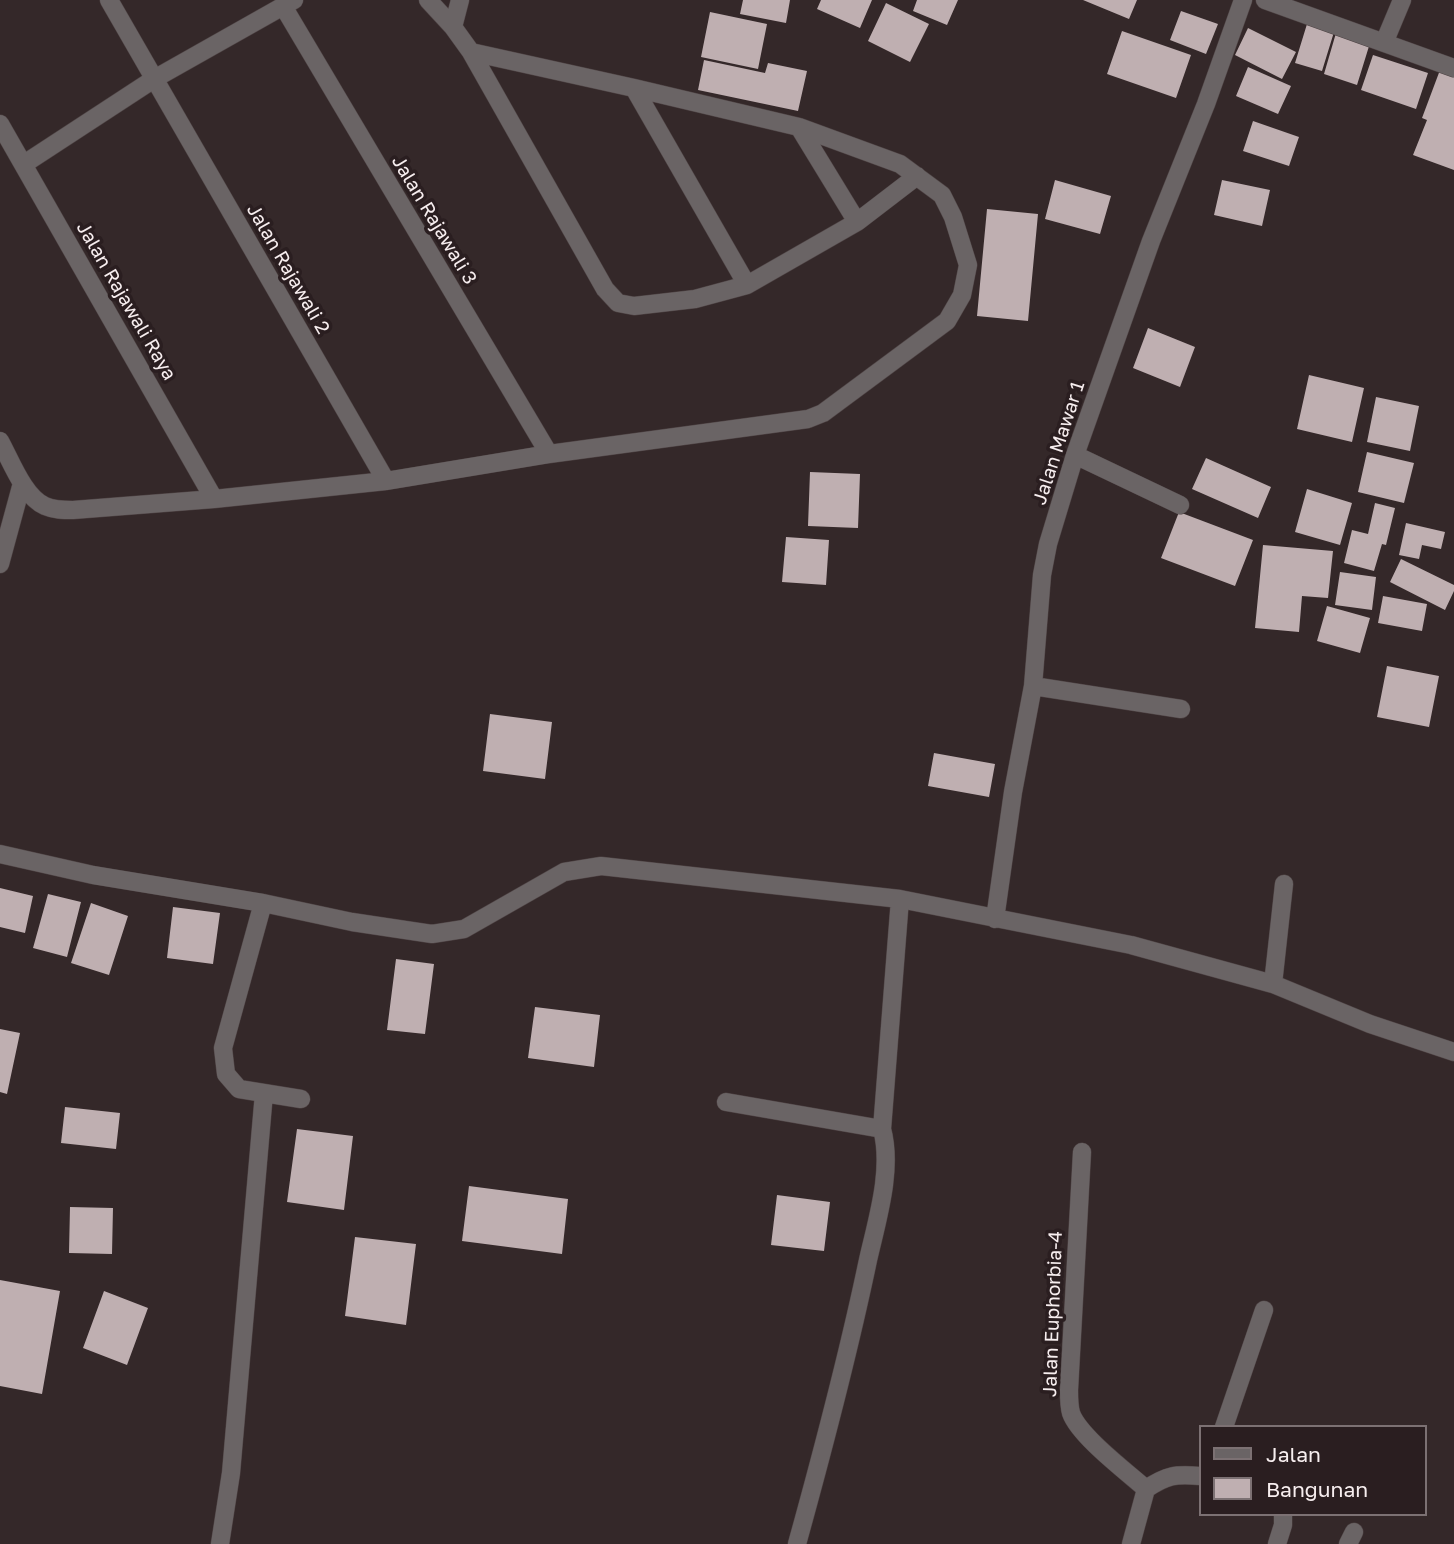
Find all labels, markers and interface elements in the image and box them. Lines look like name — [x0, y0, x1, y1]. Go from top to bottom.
street label: Jalan Rajawali 3 — [387, 151, 481, 289]
street label: Jalan Rajawali 2 — [242, 200, 334, 338]
street label: Jalan Rajawali Raya — [71, 218, 181, 384]
street label: Jalan Mawar 1 — [1028, 378, 1090, 508]
street label: Jalan Euphorbia-4 — [1039, 1231, 1067, 1397]
legend — [1198, 1425, 1426, 1516]
text: Jalan — [1266, 1441, 1321, 1467]
text: Bangunan — [1266, 1476, 1368, 1502]

